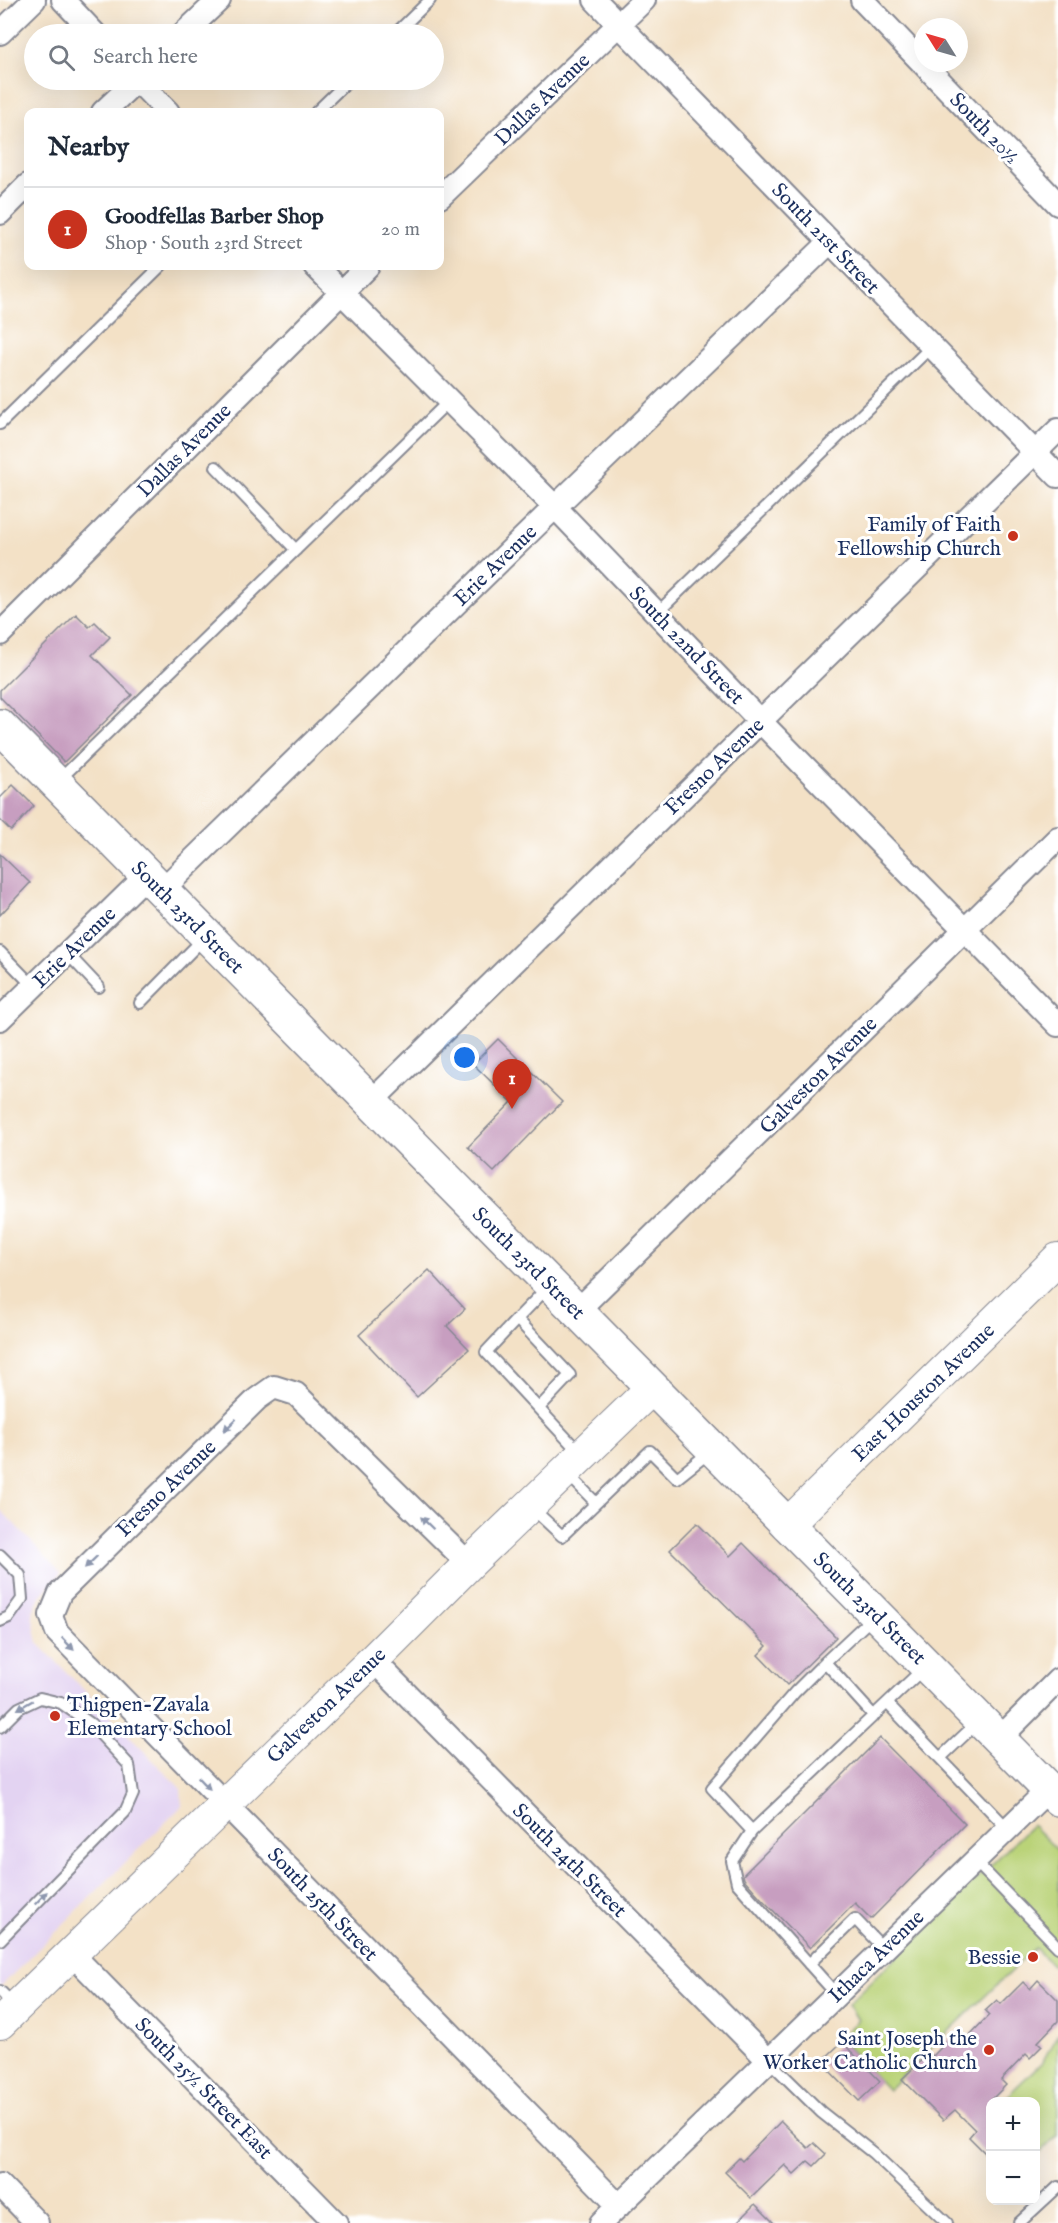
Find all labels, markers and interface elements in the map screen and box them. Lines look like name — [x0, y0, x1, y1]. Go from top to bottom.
north arrow — [914, 18, 968, 72]
search box — [24, 24, 444, 90]
icon: search — [45, 41, 78, 74]
text: Search here — [93, 43, 198, 71]
street label: Dallas Avenue — [490, 48, 597, 152]
street label: South 20½ — [943, 87, 1025, 171]
text: Nearby — [48, 131, 129, 164]
street label: South 21st Street — [765, 178, 885, 301]
text: Goodfellas Barber Shop — [105, 203, 324, 231]
text: 1 — [64, 217, 71, 242]
text: 20 m — [381, 217, 420, 242]
text: Shop · South 23rd Street — [105, 231, 303, 256]
street label: Dallas Avenue — [132, 398, 238, 504]
place label: Family of Faith Fellowship Church — [837, 512, 1001, 563]
street label: Erie Avenue — [448, 519, 544, 613]
marker: Family of Faith Fellowship Church — [1006, 529, 1020, 543]
street label: South 22nd Street — [622, 581, 749, 711]
street label: Fresno Avenue — [659, 712, 771, 822]
street label: South 23rd Street — [125, 856, 249, 980]
street label: Erie Avenue — [27, 901, 123, 995]
street label: Galveston Avenue — [754, 1011, 884, 1141]
your location — [450, 1043, 479, 1072]
pin: 1 — [492, 1060, 532, 1109]
street label: South 23rd Street — [466, 1202, 590, 1326]
street label: East Houston Avenue — [847, 1318, 1001, 1468]
one-way arrow — [224, 1418, 238, 1432]
street label: Fresno Avenue — [111, 1434, 223, 1544]
one-way arrow — [420, 1516, 434, 1530]
street label: South 23rd Street — [807, 1547, 931, 1671]
one-way arrow — [84, 1555, 99, 1569]
one-way arrow — [61, 1636, 75, 1651]
street label: Galveston Avenue — [262, 1642, 393, 1770]
place label: Thigpen-Zavala Elementary School — [67, 1692, 232, 1743]
one-way arrow — [17, 1700, 33, 1711]
marker: Thigpen-Zavala Elementary School — [48, 1709, 62, 1723]
one-way arrow — [197, 1776, 211, 1790]
street label: South 24th Street — [506, 1798, 632, 1924]
street label: South 25th Street — [261, 1842, 383, 1968]
one-way arrow — [34, 1890, 48, 1905]
street label: Ithaca Avenue — [823, 1904, 931, 2010]
place label: Bessie — [968, 1945, 1021, 1972]
marker: Bessie — [1026, 1950, 1040, 1964]
street label: South 25½ Street East — [128, 2012, 278, 2166]
place label: Saint Joseph the Worker Catholic Church — [763, 2026, 977, 2077]
marker: Saint Joseph the Worker Catholic Church — [982, 2043, 996, 2057]
map controls — [986, 2097, 1040, 2205]
button: + — [986, 2097, 1040, 2151]
button: − — [986, 2151, 1040, 2205]

